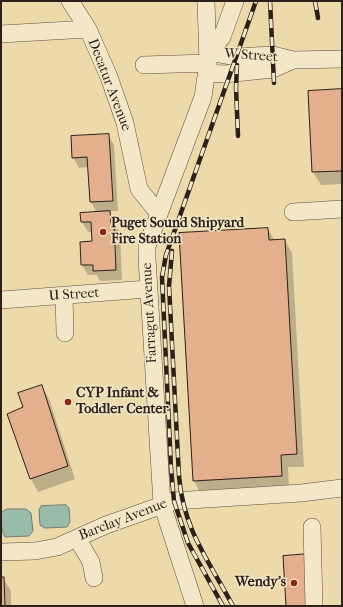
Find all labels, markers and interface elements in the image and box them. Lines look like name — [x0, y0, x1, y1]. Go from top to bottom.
street label: Decatur Avenue — [84, 37, 134, 133]
street label: W Street — [224, 46, 278, 66]
place label: Puget Sound Shipyard Fire Station — [111, 216, 244, 248]
marker: Puget Sound Shipyard Fire Station — [98, 227, 108, 237]
street label: Farragut Avenue — [139, 262, 161, 364]
street label: U Street — [48, 285, 100, 305]
place label: CYP Infant & Toddler Center — [76, 386, 168, 418]
marker: CYP Infant & Toddler Center — [63, 397, 73, 407]
street label: Barclay Avenue — [76, 495, 170, 545]
place label: Wendy's — [235, 575, 286, 591]
marker: Wendy's — [289, 578, 299, 588]

